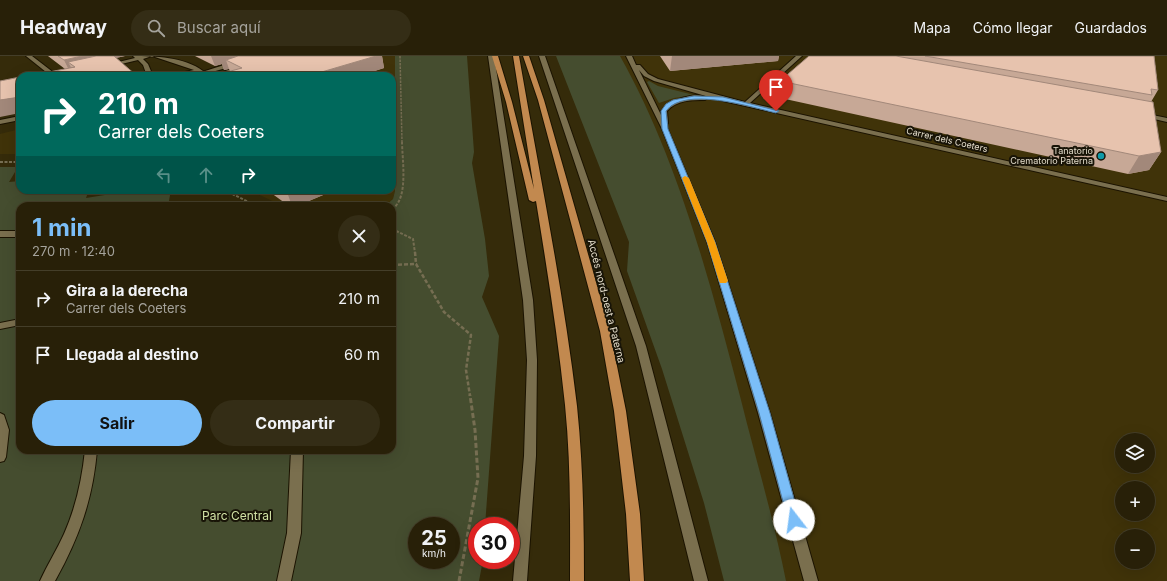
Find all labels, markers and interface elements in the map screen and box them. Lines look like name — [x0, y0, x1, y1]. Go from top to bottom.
search box — [131, 10, 411, 46]
text: Headway — [20, 16, 107, 39]
icon: search — [145, 17, 167, 39]
text: Buscar aquí — [177, 18, 261, 37]
text: Mapa — [914, 19, 951, 36]
text: Cómo llegar — [973, 19, 1053, 36]
text: Guardados — [1075, 19, 1147, 36]
pin — [759, 70, 793, 111]
icon: arrive — [765, 76, 787, 98]
text: 210 m — [98, 87, 179, 121]
icon: right — [32, 88, 84, 140]
text: Carrer dels Coeters — [98, 121, 264, 142]
street label: Carrer dels Coeters — [905, 125, 989, 154]
place label: Tanatorio Crematorio Paterna — [1010, 145, 1093, 166]
marker: Tanatorio Crematorio Paterna — [1096, 151, 1106, 161]
icon: left — [153, 164, 175, 186]
icon: ahead — [195, 164, 217, 186]
icon: right — [237, 164, 259, 186]
text: 1 min — [32, 213, 91, 242]
button: close — [338, 215, 380, 257]
street label: Accés nord-oest a Paterna — [586, 238, 628, 364]
text: 270 m · 12:40 — [32, 243, 115, 259]
text: Gira a la derecha — [66, 281, 188, 300]
icon: right — [32, 288, 54, 310]
text: 210 m — [338, 289, 380, 308]
text: Carrer dels Coeters — [66, 300, 186, 316]
icon: arrive — [32, 344, 54, 366]
text: Llegada al destino — [66, 345, 199, 364]
text: 60 m — [344, 345, 380, 364]
button: Salir — [32, 400, 202, 446]
button: Compartir — [210, 400, 380, 446]
map controls — [1115, 433, 1155, 569]
button: layers — [1115, 433, 1155, 473]
button: + — [1115, 481, 1155, 521]
position arrow — [773, 499, 815, 541]
park label: Parc Central — [202, 508, 272, 523]
speed limit sign: 30 — [468, 517, 520, 569]
text: 25 — [421, 526, 447, 550]
button: − — [1115, 529, 1155, 569]
text: km/h — [422, 547, 446, 559]

